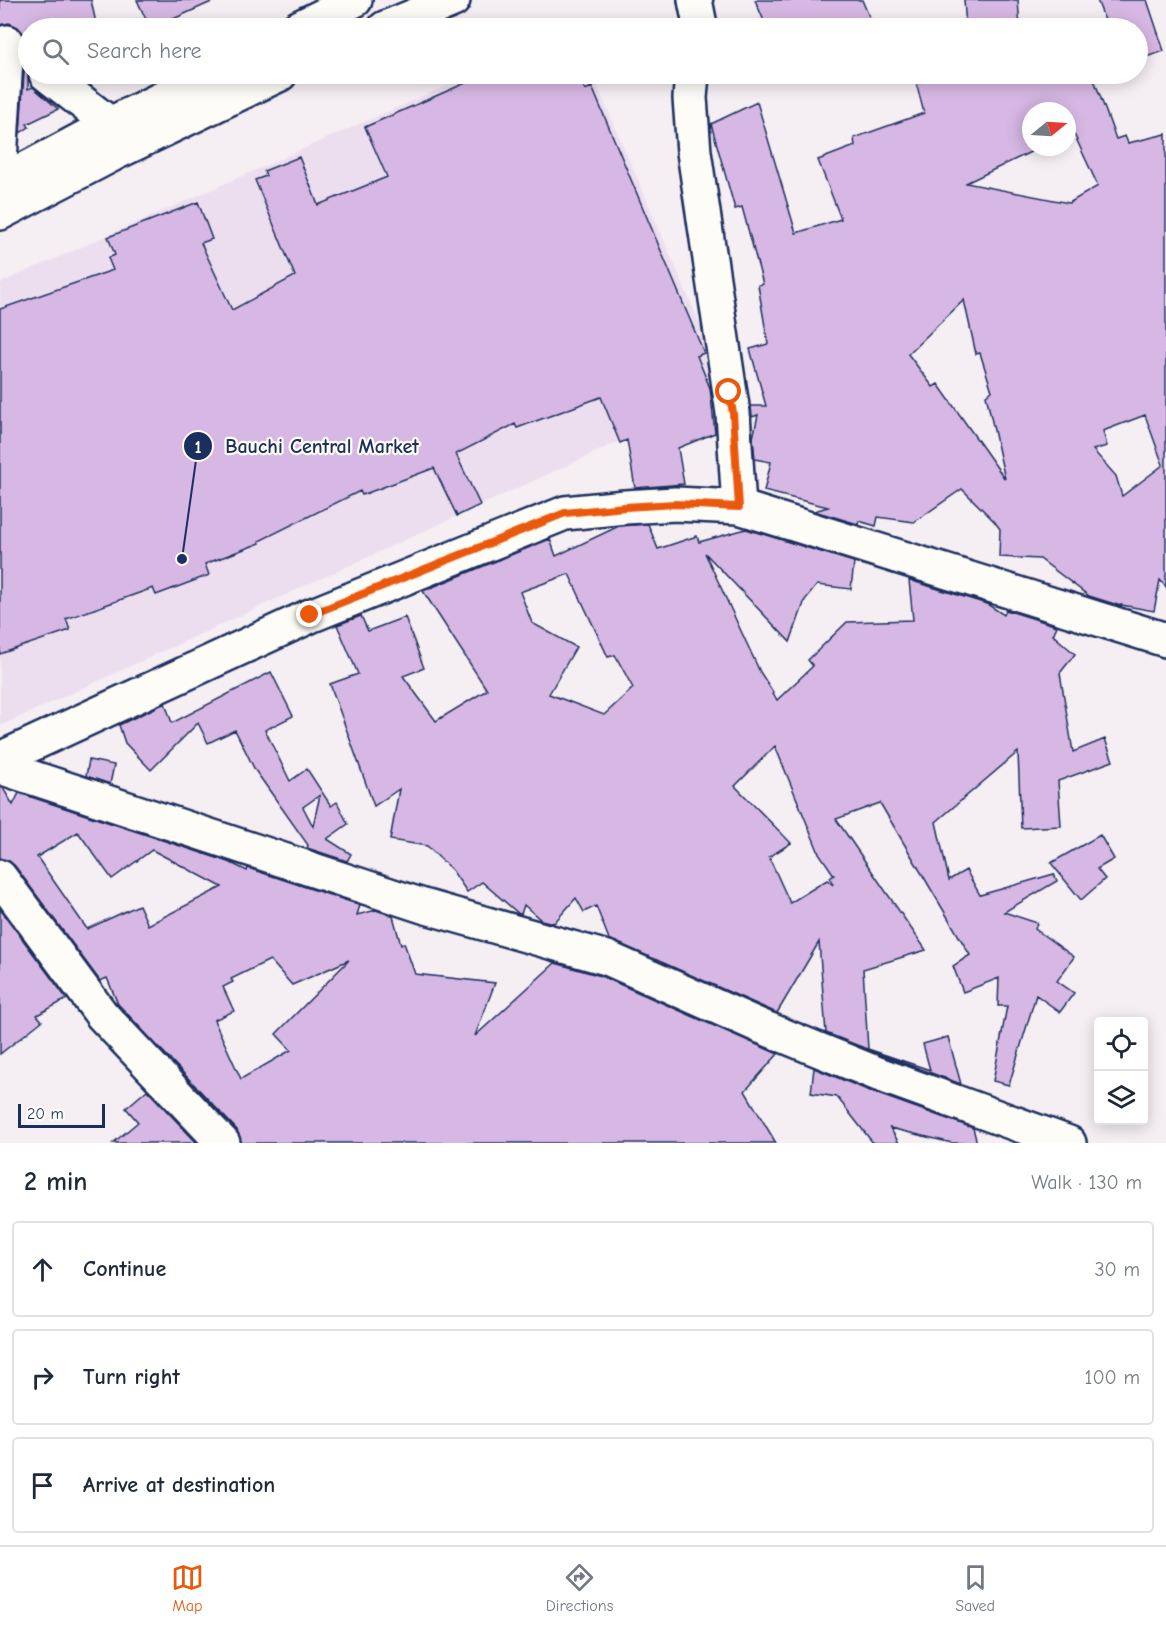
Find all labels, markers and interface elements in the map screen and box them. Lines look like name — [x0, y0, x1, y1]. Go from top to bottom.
search box — [18, 18, 1148, 84]
icon: search — [39, 35, 72, 68]
text: Search here — [87, 38, 202, 64]
north arrow — [1022, 102, 1076, 156]
route start — [715, 378, 741, 404]
callout: Bauchi Central Market — [183, 427, 430, 465]
text: Bauchi Central Market — [225, 435, 419, 458]
text: 1 — [194, 437, 202, 458]
route end — [296, 601, 322, 627]
map controls — [1094, 1017, 1148, 1125]
button: locate — [1094, 1017, 1148, 1071]
button: layers — [1094, 1071, 1148, 1125]
scale bar — [18, 1101, 105, 1128]
text: 20 m — [27, 1105, 64, 1123]
text: 2 min — [24, 1167, 87, 1197]
text: Walk · 130 m — [1031, 1171, 1142, 1194]
icon: ahead — [26, 1253, 59, 1286]
text: Continue — [83, 1256, 166, 1282]
text: 30 m — [1094, 1258, 1140, 1281]
icon: right — [26, 1361, 59, 1394]
text: Turn right — [83, 1364, 180, 1390]
text: 100 m — [1085, 1366, 1140, 1389]
icon: arrive — [26, 1469, 59, 1502]
text: Arrive at destination — [83, 1472, 275, 1498]
tab: Map — [171, 1561, 204, 1615]
tab: Directions — [546, 1561, 613, 1615]
tab: Saved — [955, 1561, 995, 1615]

